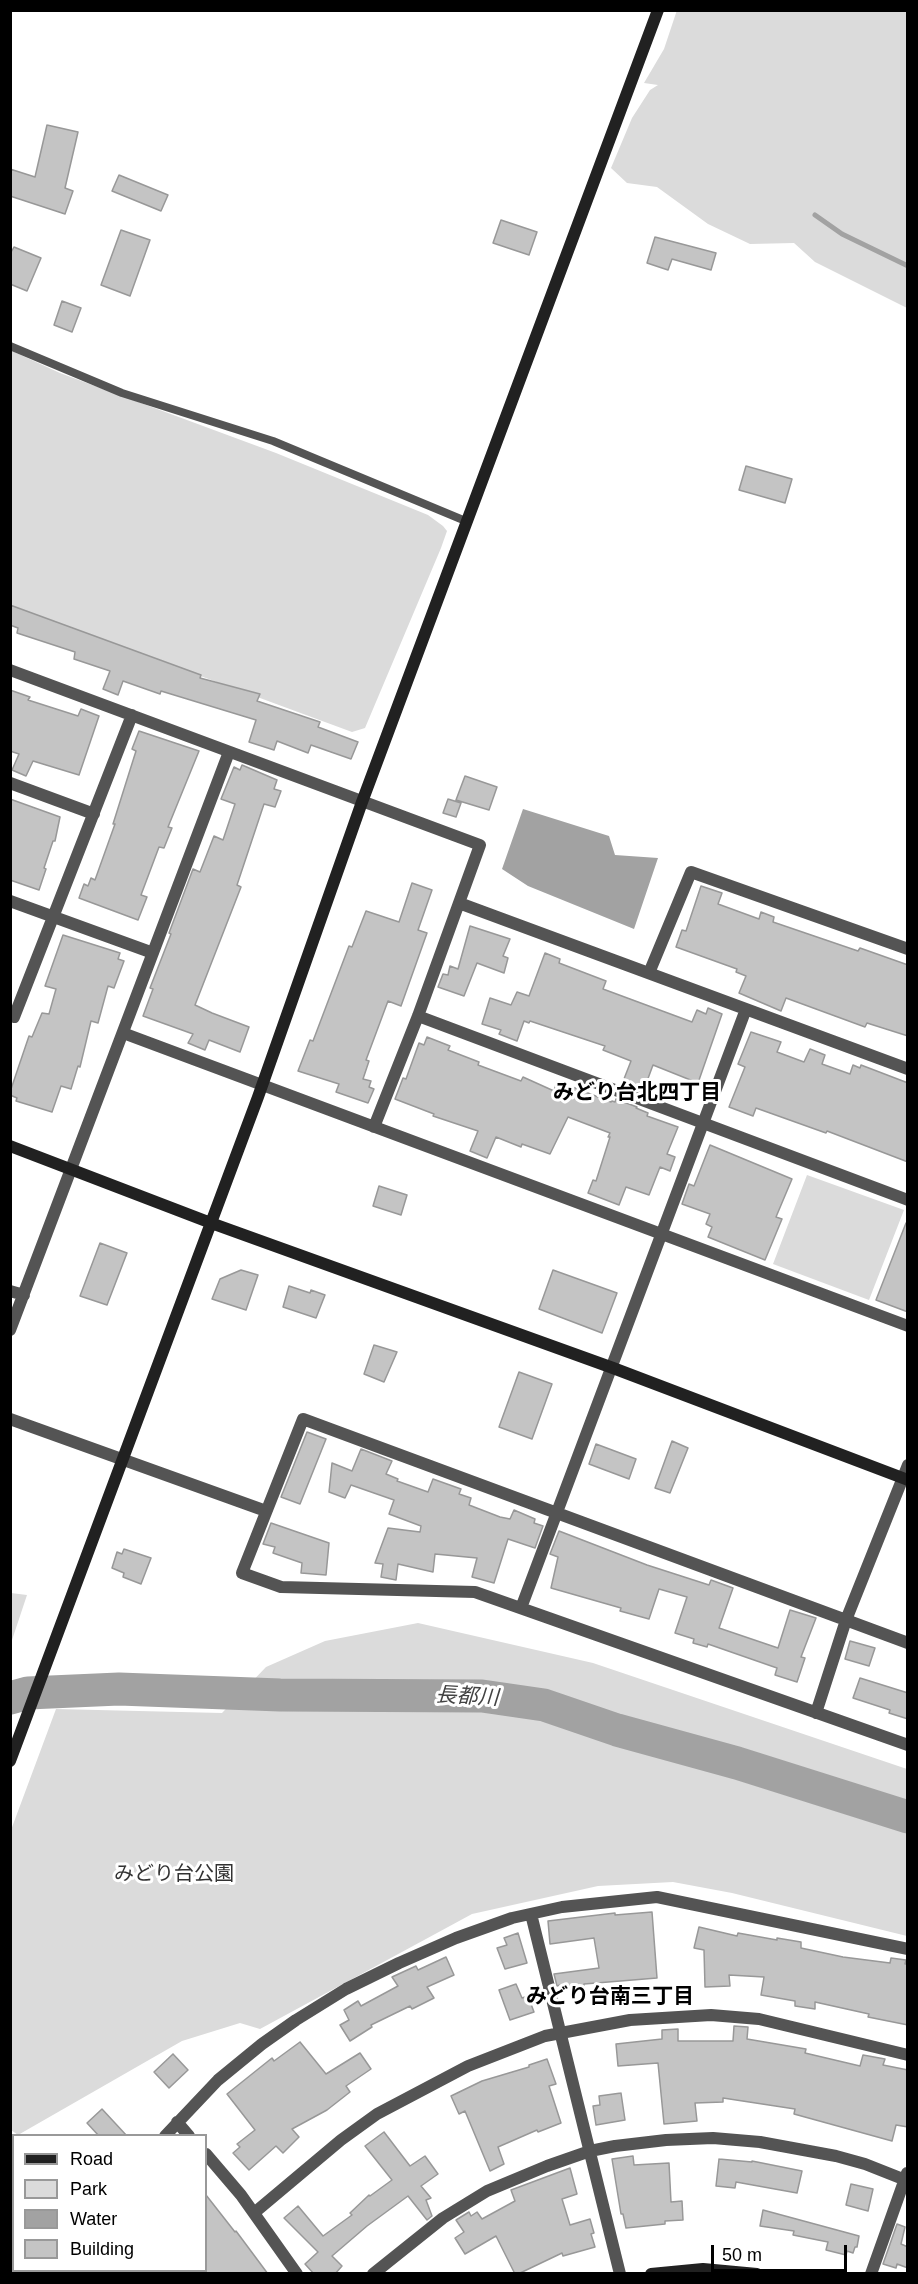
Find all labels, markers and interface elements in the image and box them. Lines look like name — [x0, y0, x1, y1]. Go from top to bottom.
district label: みどり台北四丁目 — [553, 1080, 721, 1106]
water label: 長都川 — [435, 1683, 499, 1711]
park label: みどり台公園 — [114, 1862, 234, 1886]
district label: みどり台南三丁目 — [526, 1984, 694, 2010]
legend — [12, 2134, 207, 2272]
text: Road — [70, 2149, 113, 2169]
text: Park — [70, 2179, 107, 2199]
text: Water — [70, 2209, 117, 2229]
scale bar — [714, 2233, 850, 2271]
text: Building — [70, 2239, 134, 2259]
text: 50 m — [722, 2245, 762, 2265]

